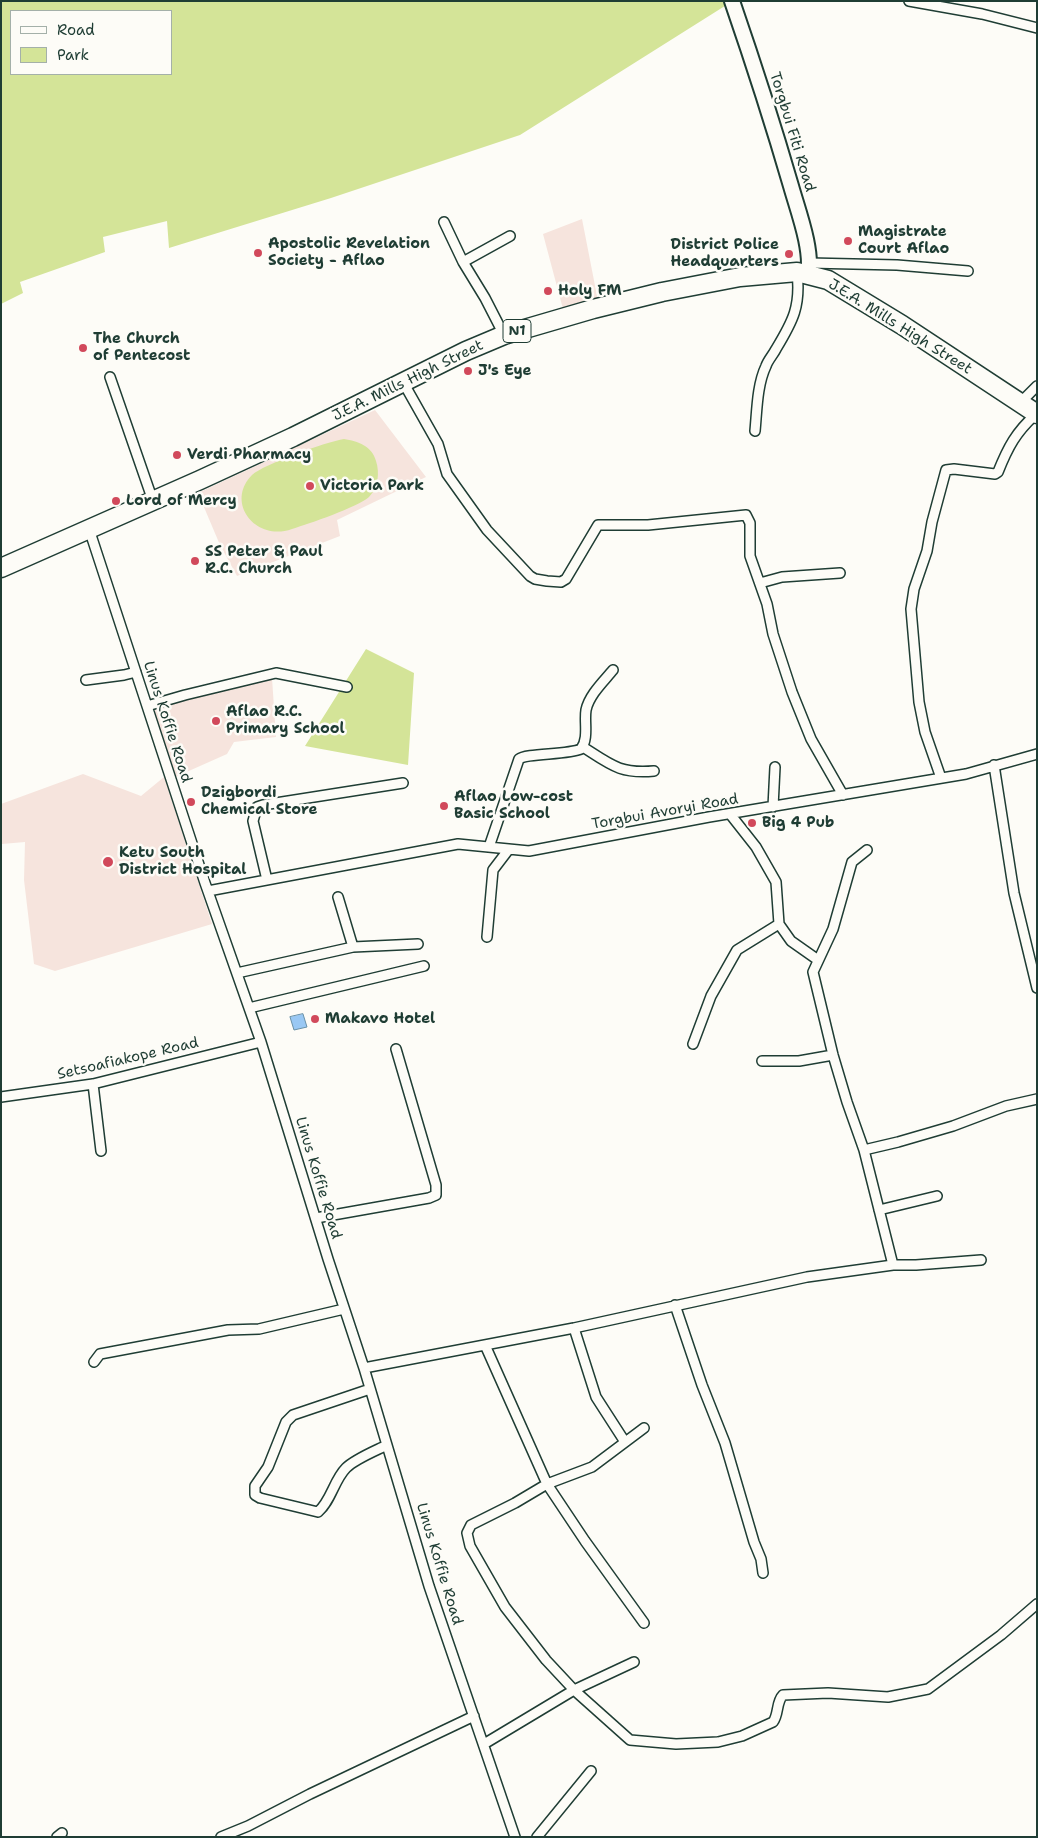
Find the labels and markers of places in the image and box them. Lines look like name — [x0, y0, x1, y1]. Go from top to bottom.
place label: Magistrate Court Aflao — [858, 223, 949, 258]
place label: Apostolic Revelation Society - Aflao — [268, 235, 430, 270]
marker: Magistrate Court Aflao — [842, 235, 854, 247]
place label: District Police Headquarters — [670, 236, 779, 271]
marker: Apostolic Revelation Society - Aflao — [252, 247, 264, 259]
marker: District Police Headquarters — [783, 248, 795, 260]
place label: Holy FM — [558, 282, 622, 300]
marker: Holy FM — [542, 285, 554, 297]
place label: The Church of Pentecost — [93, 330, 190, 365]
marker: The Church of Pentecost — [77, 342, 89, 354]
place label: J's Eye — [478, 362, 532, 380]
marker: J's Eye — [462, 365, 474, 377]
place label: Verdi Pharmacy — [187, 446, 311, 464]
marker: Verdi Pharmacy — [171, 449, 183, 461]
place label: Victoria Park — [320, 477, 424, 495]
marker: Victoria Park — [304, 480, 316, 492]
place label: Lord of Mercy — [126, 492, 237, 510]
marker: Lord of Mercy — [110, 495, 122, 507]
place label: SS Peter & Paul R.C. Church — [205, 543, 323, 578]
marker: SS Peter & Paul R.C. Church — [189, 555, 201, 567]
place label: Aflao R.C. Primary School — [226, 703, 345, 738]
marker: Aflao R.C. Primary School — [210, 715, 222, 727]
place label: Dzigbordi Chemical Store — [201, 784, 317, 819]
place label: Aflao Low-cost Basic School — [454, 788, 573, 823]
marker: Dzigbordi Chemical Store — [185, 796, 197, 808]
marker: Aflao Low-cost Basic School — [438, 800, 450, 812]
place label: Big 4 Pub — [762, 814, 834, 832]
marker: Big 4 Pub — [746, 817, 758, 829]
place label: Ketu South District Hospital — [119, 844, 247, 879]
marker: Ketu South District Hospital — [101, 855, 115, 869]
place label: Makavo Hotel — [325, 1010, 435, 1028]
marker: Makavo Hotel — [309, 1013, 321, 1025]

